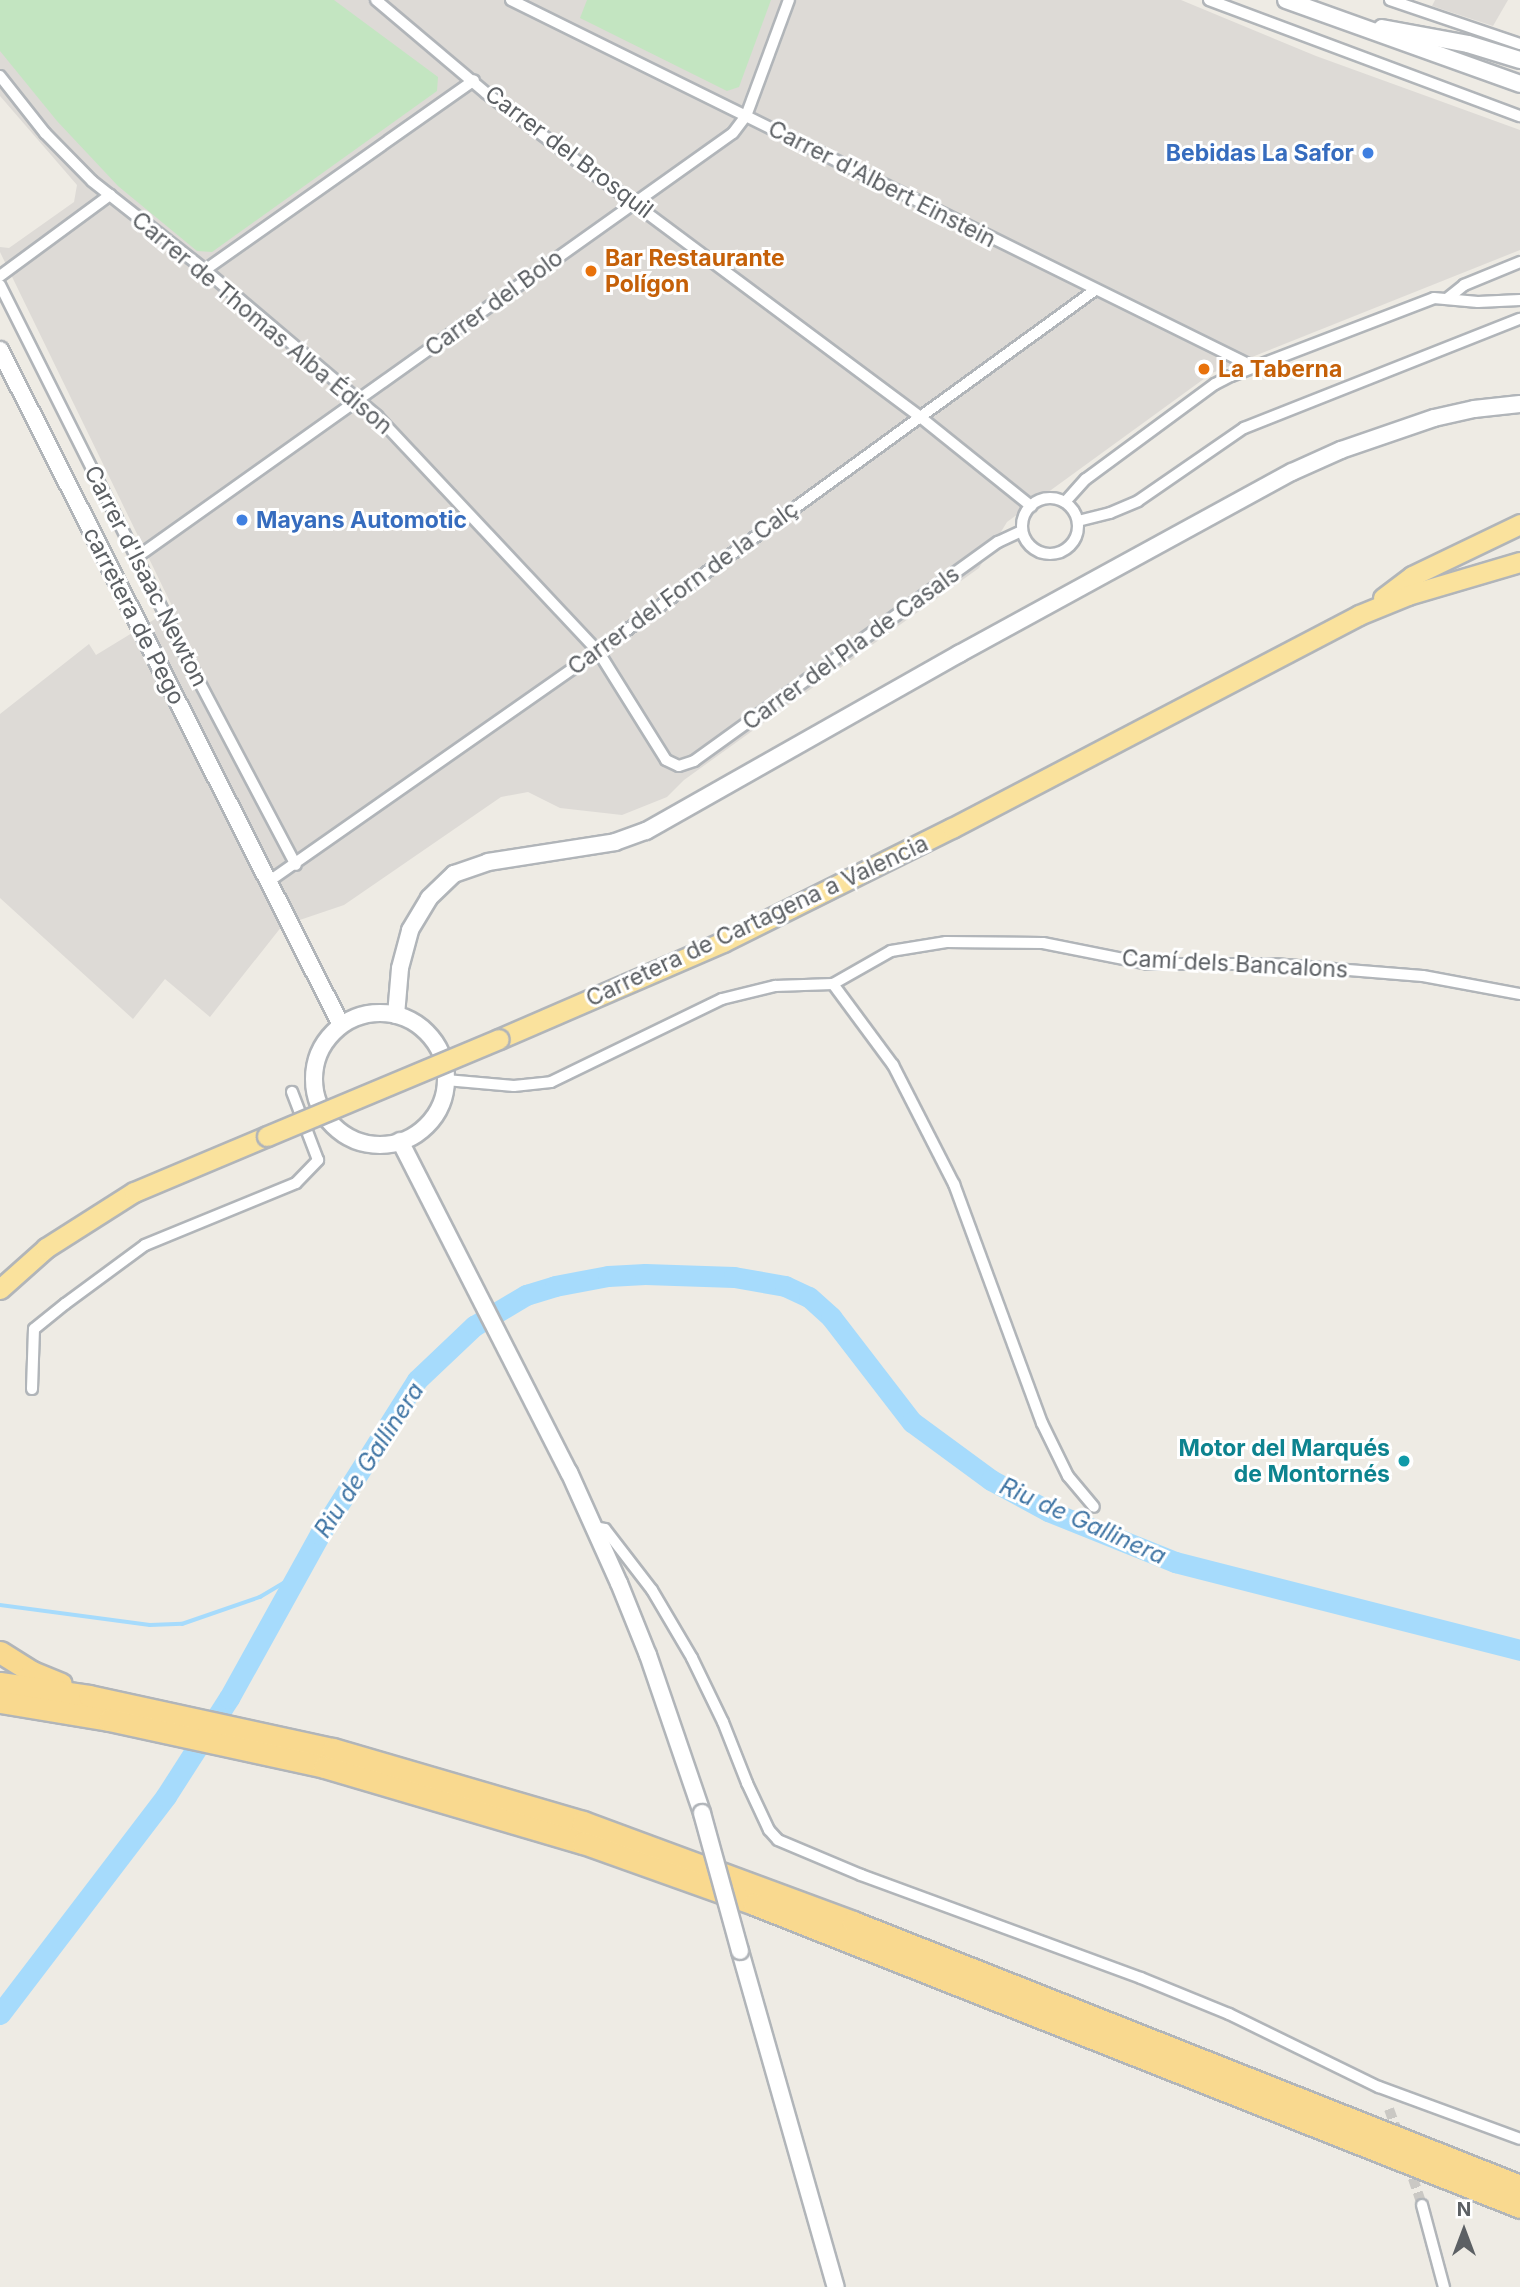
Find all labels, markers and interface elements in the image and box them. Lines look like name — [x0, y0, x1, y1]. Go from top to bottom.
street label: Carrer del Brosquil — [480, 80, 658, 224]
street label: Carrer d'Albert Einstein — [764, 115, 1000, 253]
place label: Bebidas La Safor — [1166, 139, 1354, 167]
marker: Bebidas La Safor — [1360, 145, 1376, 161]
street label: Carrer de Thomas Alba Édison — [126, 206, 398, 440]
street label: Carrer del Bolo — [420, 244, 568, 362]
place label: Bar Restaurante Polígon — [605, 244, 785, 298]
marker: Bar Restaurante Polígon — [583, 263, 599, 279]
place label: La Taberna — [1218, 355, 1342, 383]
marker: La Taberna — [1196, 361, 1212, 377]
street label: Carrer d'Isaac Newton — [78, 461, 214, 691]
street label: Carrer del Forn de la Calç — [562, 495, 804, 681]
place label: Mayans Automotic — [256, 506, 467, 534]
marker: Mayans Automotic — [234, 512, 250, 528]
street label: carretera de Pego — [77, 523, 191, 709]
street label: Carrer del Pla de Casals — [737, 560, 965, 736]
street label: Carretera de Cartagena a Valencia — [582, 829, 932, 1013]
street label: Camí dels Bancalons — [1121, 944, 1349, 984]
water label: Riu de Gallinera — [308, 1377, 430, 1543]
place label: Motor del Marqués de Montornés — [1178, 1434, 1390, 1488]
marker: Motor del Marqués de Montornés — [1396, 1453, 1412, 1469]
water label: Riu de Gallinera — [995, 1471, 1171, 1571]
north arrow — [1429, 2196, 1499, 2266]
text: N — [1457, 2198, 1471, 2221]

